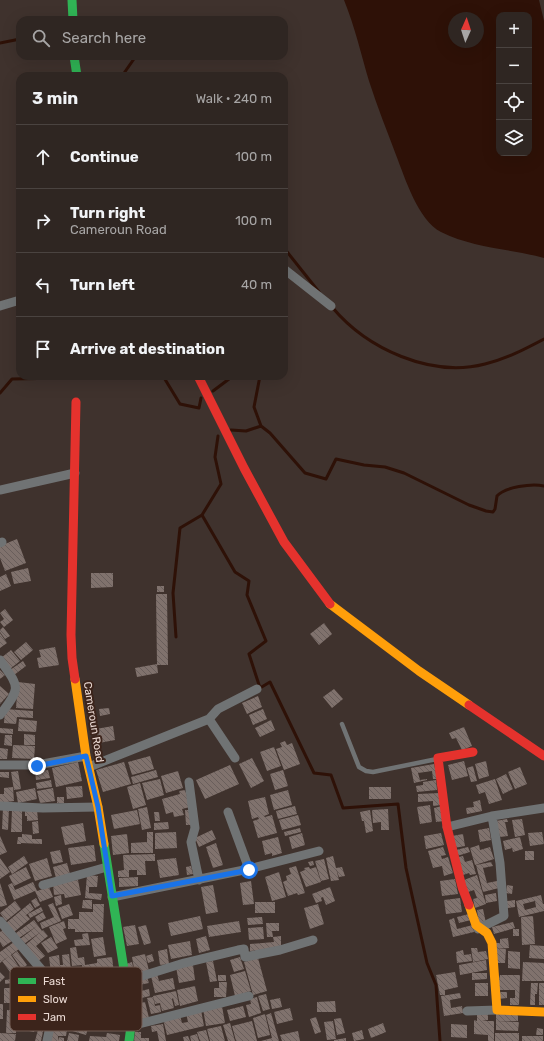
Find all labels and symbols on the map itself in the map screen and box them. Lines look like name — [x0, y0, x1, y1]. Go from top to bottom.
north arrow — [448, 12, 484, 48]
street label: Cameroun Road — [81, 681, 106, 763]
route end — [28, 757, 46, 775]
route start — [240, 861, 258, 879]
legend — [10, 967, 142, 1031]
text: Fast — [43, 975, 66, 988]
text: Slow — [43, 993, 68, 1006]
text: Jam — [43, 1011, 66, 1024]

